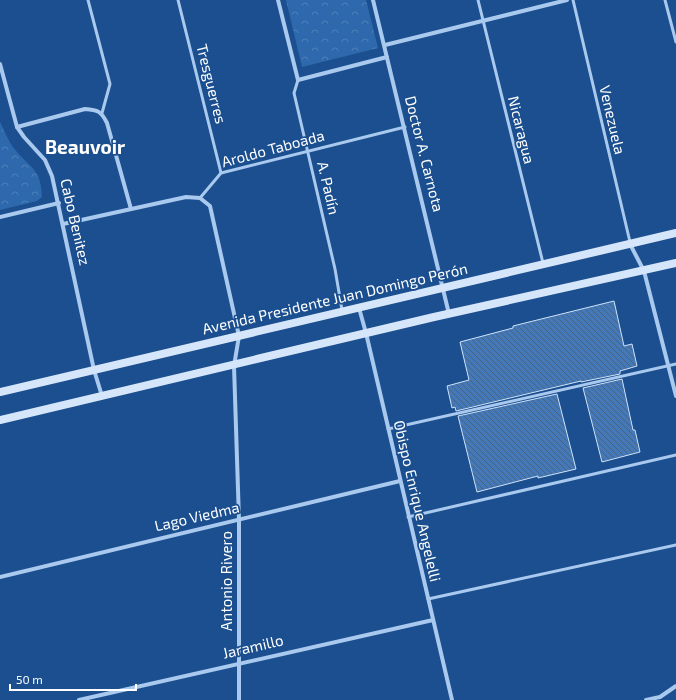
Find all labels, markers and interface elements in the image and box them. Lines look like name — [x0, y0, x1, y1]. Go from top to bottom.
street label: Tresguerres — [193, 42, 231, 125]
street label: Venezuela — [596, 83, 630, 156]
street label: Doctor A. Carnota — [402, 94, 448, 214]
street label: Nicaragua — [505, 94, 539, 166]
street label: Aroldo Taboada — [219, 126, 326, 170]
district label: Beauvoir — [45, 135, 125, 158]
street label: A. Padín — [314, 159, 344, 216]
street label: Cabo Benitez — [57, 177, 95, 267]
street label: Avenida Presidente Juan Domingo Perón — [200, 259, 469, 337]
street label: Obispo Enrique Angelelli — [391, 418, 445, 583]
street label: Lago Viedma — [153, 498, 241, 535]
street label: Antonio Rivero — [217, 531, 235, 631]
street label: Jaramillo — [221, 630, 285, 662]
scale bar — [10, 666, 136, 692]
text: 50 m — [16, 672, 43, 686]

